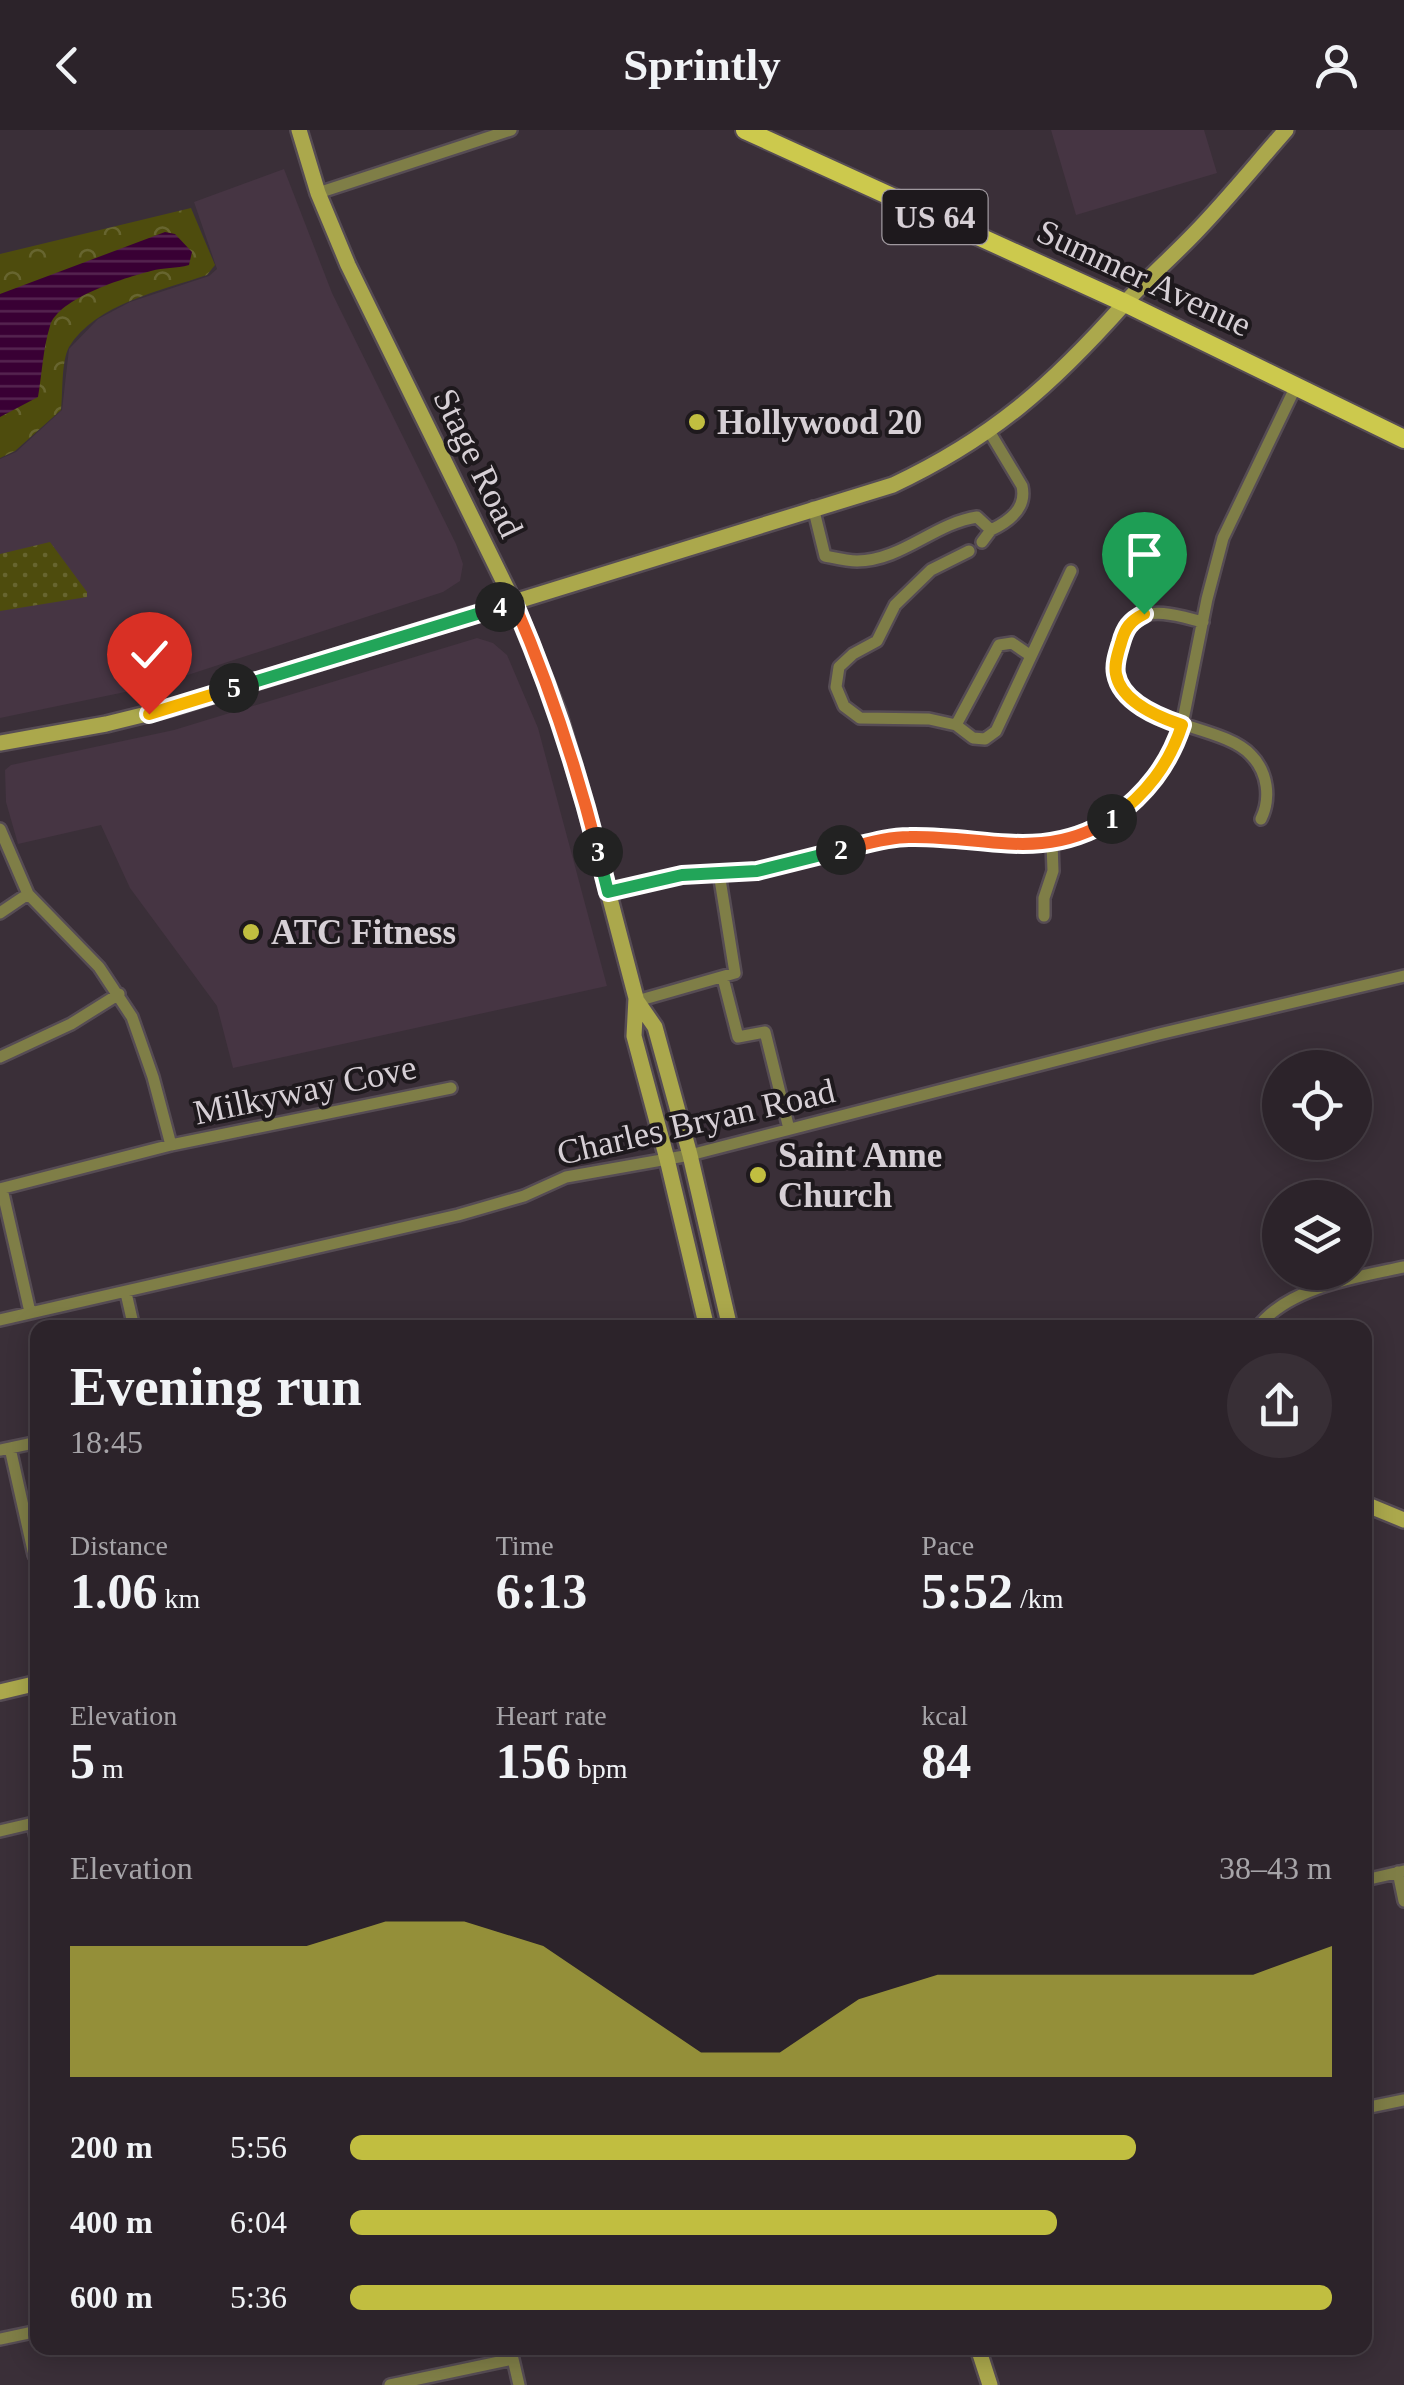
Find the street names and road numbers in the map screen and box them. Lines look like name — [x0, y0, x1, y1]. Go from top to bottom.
road number: US 64 — [882, 190, 988, 244]
street label: Summer Avenue — [1031, 211, 1257, 345]
street label: Stage Road — [425, 382, 531, 544]
street label: Milkyway Cove — [190, 1047, 420, 1133]
street label: Charles Bryan Road — [553, 1071, 839, 1173]

